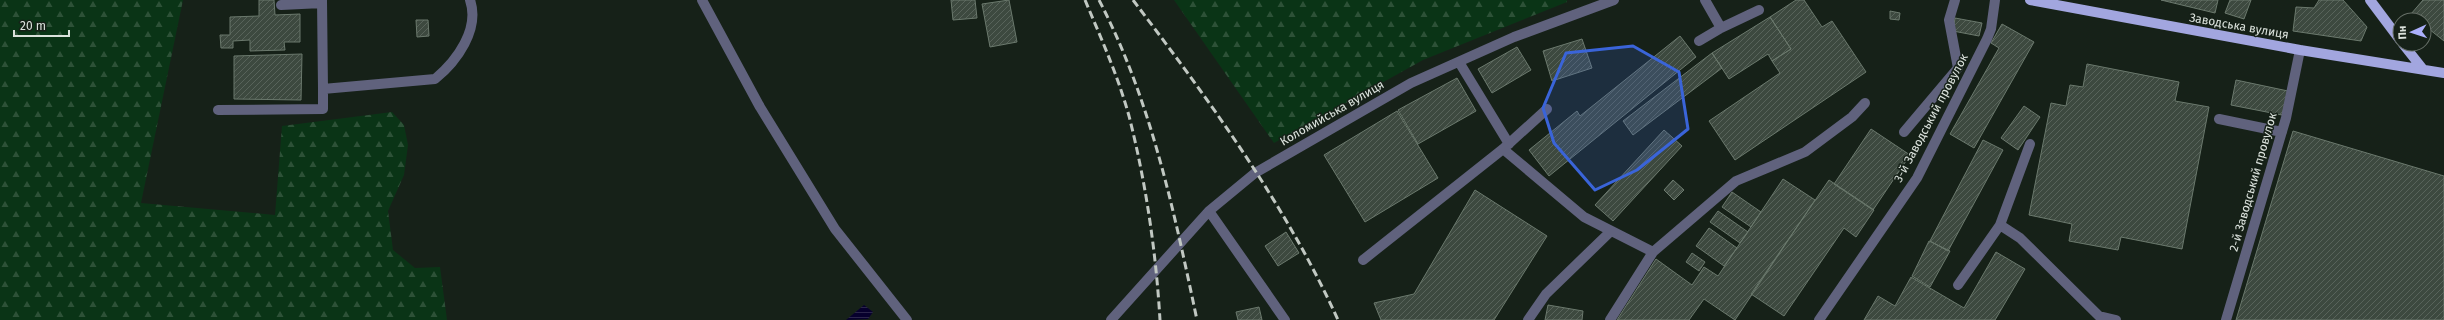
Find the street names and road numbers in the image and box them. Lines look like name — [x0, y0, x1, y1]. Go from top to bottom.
street label: Заводська вулиця — [2188, 10, 2290, 42]
street label: 3-й Заводський провулок — [1891, 51, 1971, 185]
street label: Коломийська вулиця — [1277, 77, 1387, 149]
street label: 2-й Заводський провулок — [2226, 110, 2280, 253]

